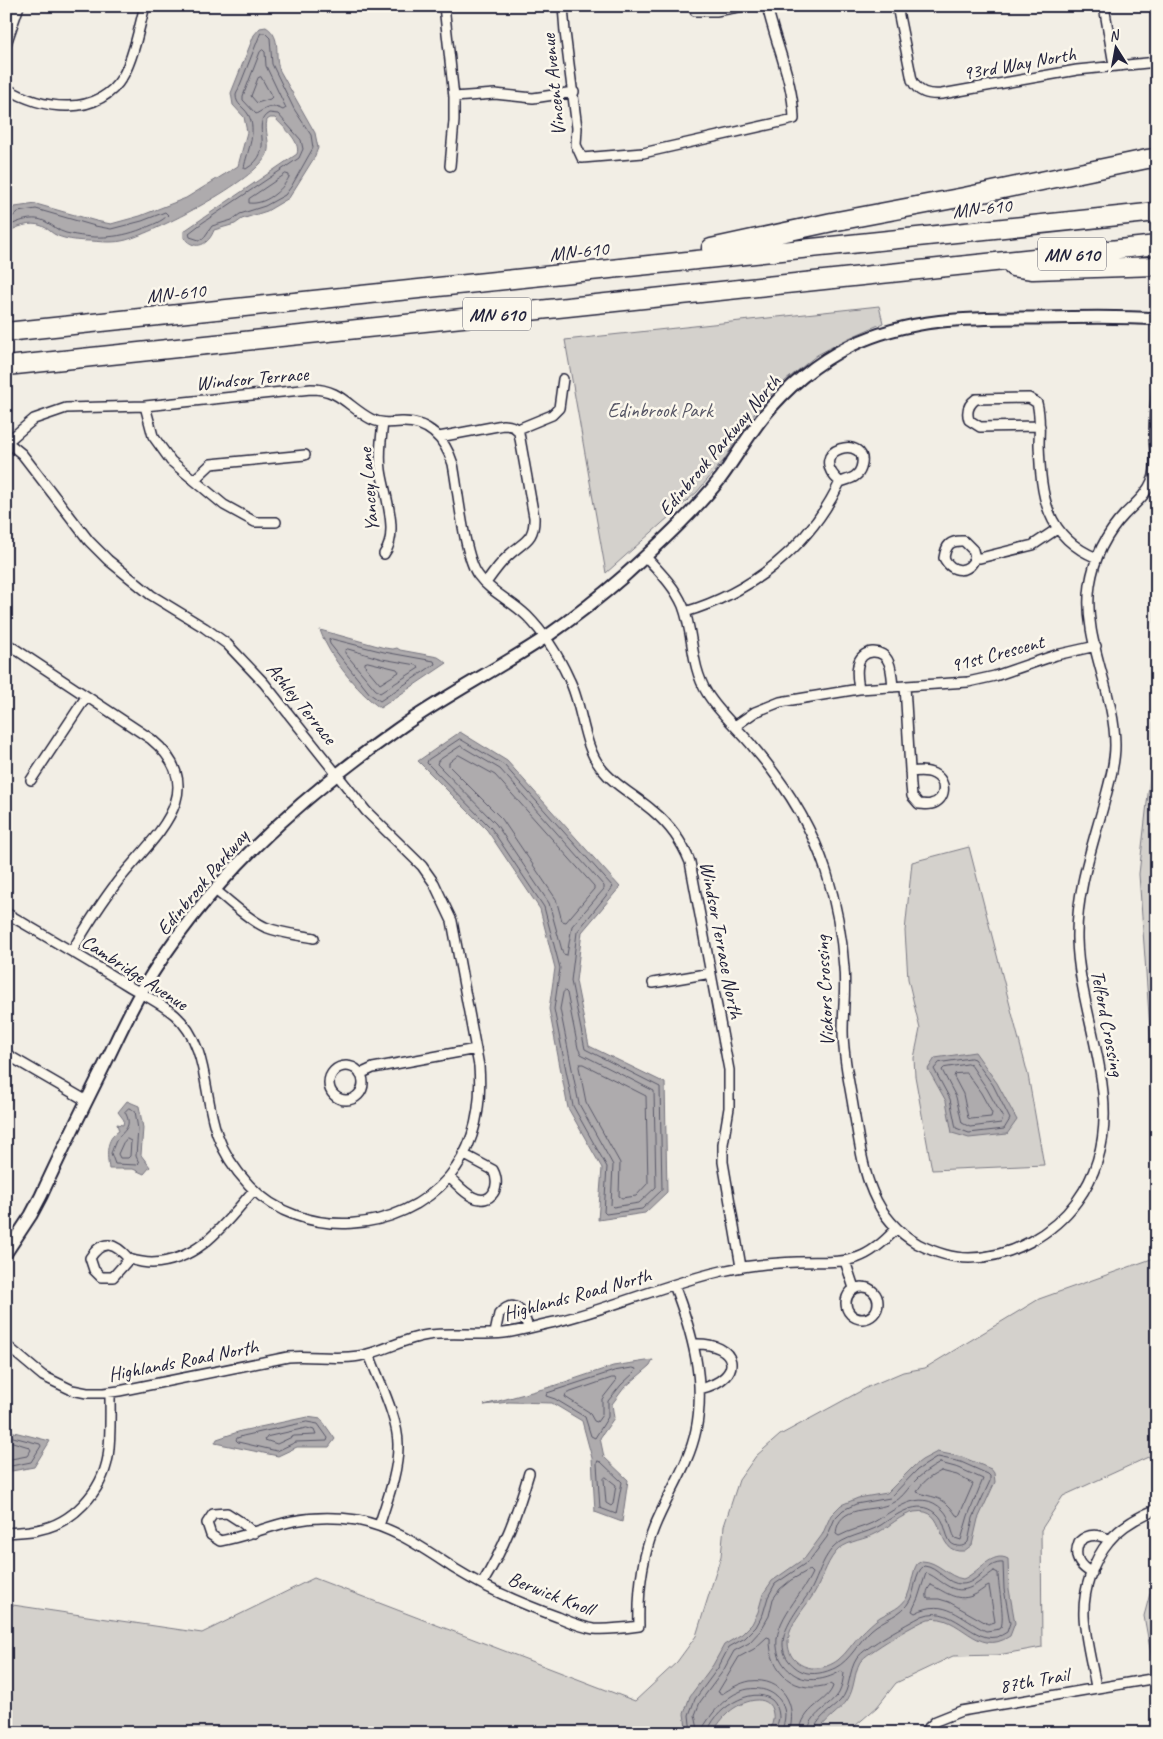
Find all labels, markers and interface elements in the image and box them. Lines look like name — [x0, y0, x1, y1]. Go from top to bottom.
north arrow — [1090, 22, 1140, 72]
text: N — [1108, 26, 1122, 45]
street label: Vincent Avenue — [536, 31, 571, 137]
street label: 93rd Way North — [961, 41, 1078, 86]
street label: MN-610 — [951, 193, 1015, 224]
street label: MN-610 — [548, 236, 612, 267]
road number: MN 610 — [1038, 238, 1106, 270]
street label: MN-610 — [145, 278, 209, 309]
road number: MN 610 — [463, 298, 531, 330]
street label: Windsor Terrace — [195, 361, 311, 396]
street label: Edinbrook Parkway North — [653, 369, 786, 521]
park label: Edinbrook Park — [607, 398, 714, 423]
street label: Yancey Lane — [352, 446, 385, 533]
street label: 91st Crescent — [948, 628, 1049, 678]
street label: Ashley Terrace — [261, 657, 343, 750]
street label: Edinbrook Parkway — [151, 823, 255, 940]
street label: Windsor Terrace North — [694, 859, 749, 1023]
street label: Cambridge Avenue — [77, 929, 194, 1017]
street label: Vickors Crossing — [809, 933, 840, 1047]
street label: Telford Crossing — [1085, 968, 1130, 1080]
street label: Highlands Road North — [501, 1262, 655, 1326]
street label: Highlands Road North — [106, 1333, 262, 1387]
street label: Berwick Knoll — [505, 1566, 600, 1622]
street label: 87th Trail — [998, 1661, 1074, 1699]

